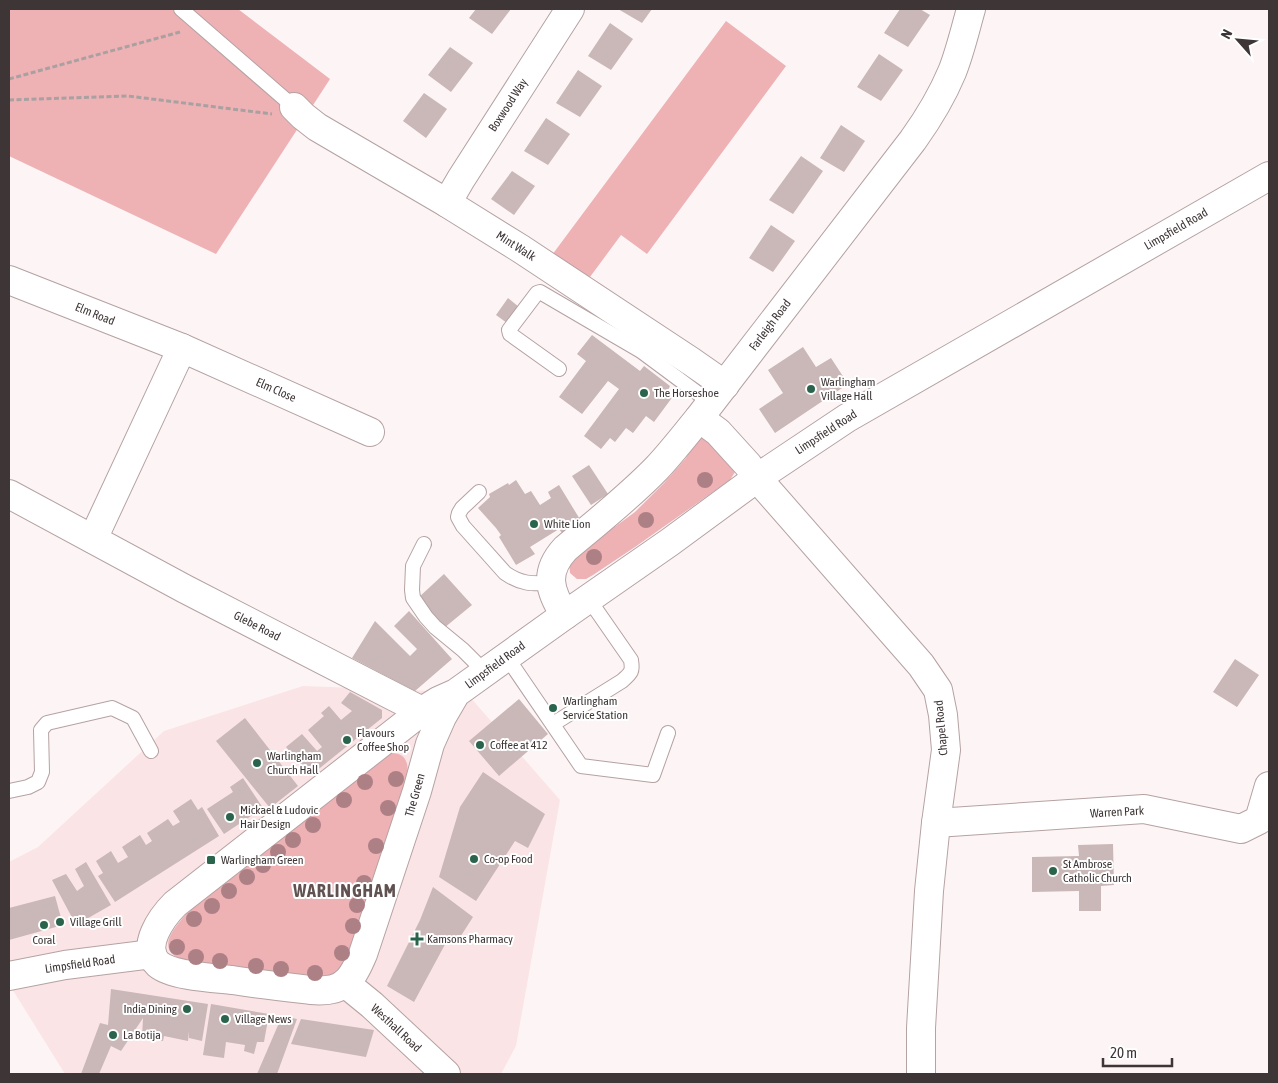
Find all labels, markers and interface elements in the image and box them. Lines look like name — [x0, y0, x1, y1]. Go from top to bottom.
north arrow — [1213, 15, 1263, 65]
text: N — [1217, 27, 1235, 41]
street label: Boxwood Way — [486, 76, 530, 134]
street label: Limpsfield Road — [1142, 205, 1210, 253]
street label: Mint Walk — [494, 228, 539, 264]
street label: Farleigh Road — [746, 297, 794, 353]
street label: Elm Road — [73, 300, 117, 328]
street label: Elm Close — [254, 375, 298, 405]
place label: Warlingham Village Hall — [821, 375, 875, 403]
marker: Warlingham Village Hall — [805, 383, 817, 395]
place label: The Horseshoe — [654, 386, 719, 400]
marker: The Horseshoe — [638, 387, 650, 399]
street label: Limpsfield Road — [792, 407, 860, 457]
place label: White Lion — [544, 517, 591, 531]
marker: White Lion — [528, 518, 540, 530]
street label: Glebe Road — [231, 608, 283, 644]
street label: Limpsfield Road — [462, 639, 528, 691]
place label: Warlingham Service Station — [563, 694, 628, 722]
street label: Chapel Road — [932, 700, 950, 756]
marker: Warlingham Service Station — [547, 702, 559, 714]
place label: Flavours Coffee Shop — [357, 726, 410, 754]
marker: Flavours Coffee Shop — [341, 734, 353, 746]
place label: Coffee at 412 — [490, 738, 548, 752]
marker: Coffee at 412 — [474, 739, 486, 751]
place label: Warlingham Church Hall — [267, 749, 321, 777]
marker: Warlingham Church Hall — [251, 757, 263, 769]
street label: The Green — [402, 772, 428, 818]
place label: Mickael & Ludovic Hair Design — [240, 803, 319, 831]
street label: Warren Park — [1090, 804, 1145, 820]
marker: Mickael & Ludovic Hair Design — [224, 811, 236, 823]
place label: Co-op Food — [484, 852, 533, 866]
place label: Warlingham Green — [221, 853, 304, 867]
marker: Co-op Food — [468, 853, 480, 865]
marker: Warlingham Green — [205, 854, 217, 866]
place label: St Ambrose Catholic Church — [1063, 857, 1132, 885]
marker: St Ambrose Catholic Church — [1047, 865, 1059, 877]
district label: WARLINGHAM — [292, 880, 397, 901]
place label: Village Grill — [70, 915, 122, 929]
marker: Village Grill — [54, 916, 66, 928]
marker: Coral — [38, 919, 50, 931]
place label: Kamsons Pharmacy — [427, 932, 513, 946]
place label: Coral — [32, 933, 56, 947]
marker: Kamsons Pharmacy — [411, 933, 423, 945]
street label: Limpsfield Road — [44, 952, 116, 976]
street label: Westhall Road — [368, 1001, 424, 1055]
place label: India Dining — [123, 1002, 178, 1016]
marker: India Dining — [181, 1003, 193, 1015]
place label: Village News — [235, 1012, 291, 1026]
marker: Village News — [219, 1013, 231, 1025]
place label: La Botija — [123, 1028, 161, 1042]
marker: La Botija — [107, 1029, 119, 1041]
scale bar — [1103, 1036, 1172, 1068]
text: 20 m — [1110, 1044, 1137, 1061]

